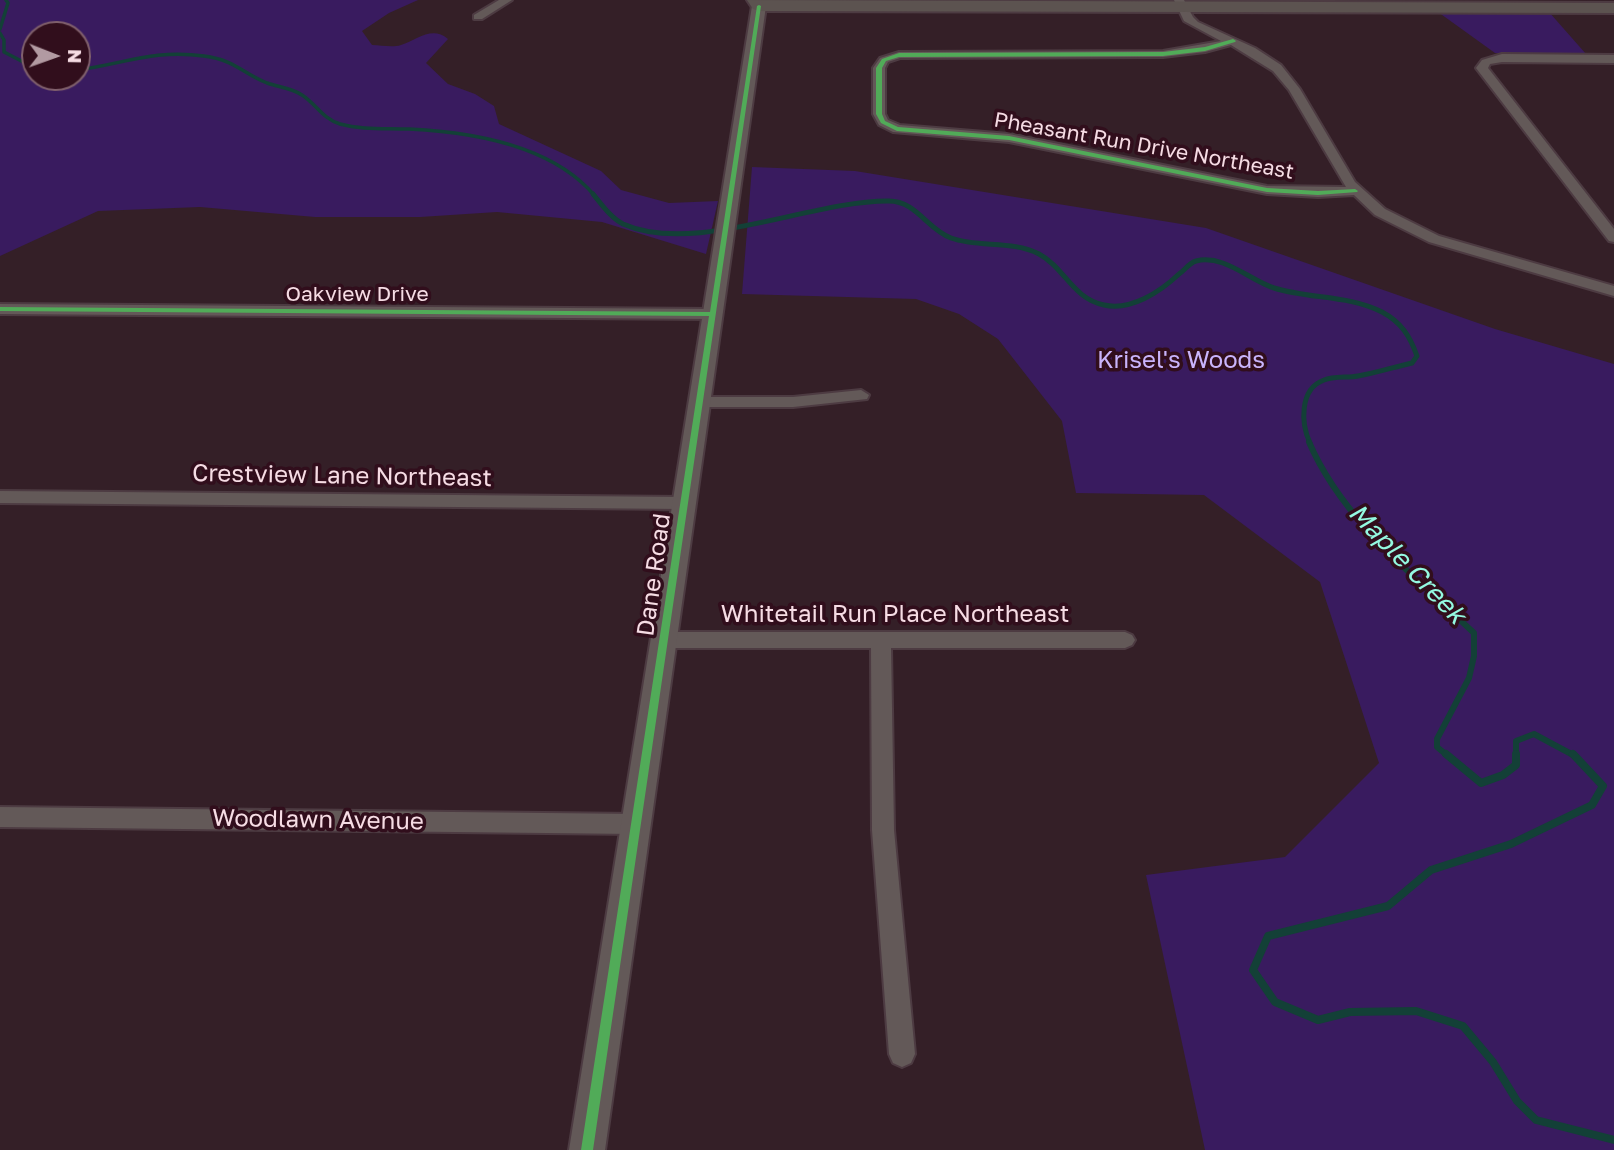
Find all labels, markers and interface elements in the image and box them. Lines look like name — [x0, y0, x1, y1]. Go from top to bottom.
north arrow — [21, 21, 91, 91]
text: N — [64, 49, 87, 64]
street label: Pheasant Run Drive Northeast — [992, 107, 1296, 185]
street label: Oakview Drive — [285, 281, 429, 307]
park label: Krisel's Woods — [1097, 346, 1265, 374]
street label: Crestview Lane Northeast — [192, 459, 492, 493]
water label: Maple Creek — [1342, 497, 1472, 631]
street label: Dane Road — [631, 512, 677, 638]
street label: Whitetail Run Place Northeast — [721, 600, 1069, 628]
street label: Woodlawn Avenue — [212, 804, 424, 836]

